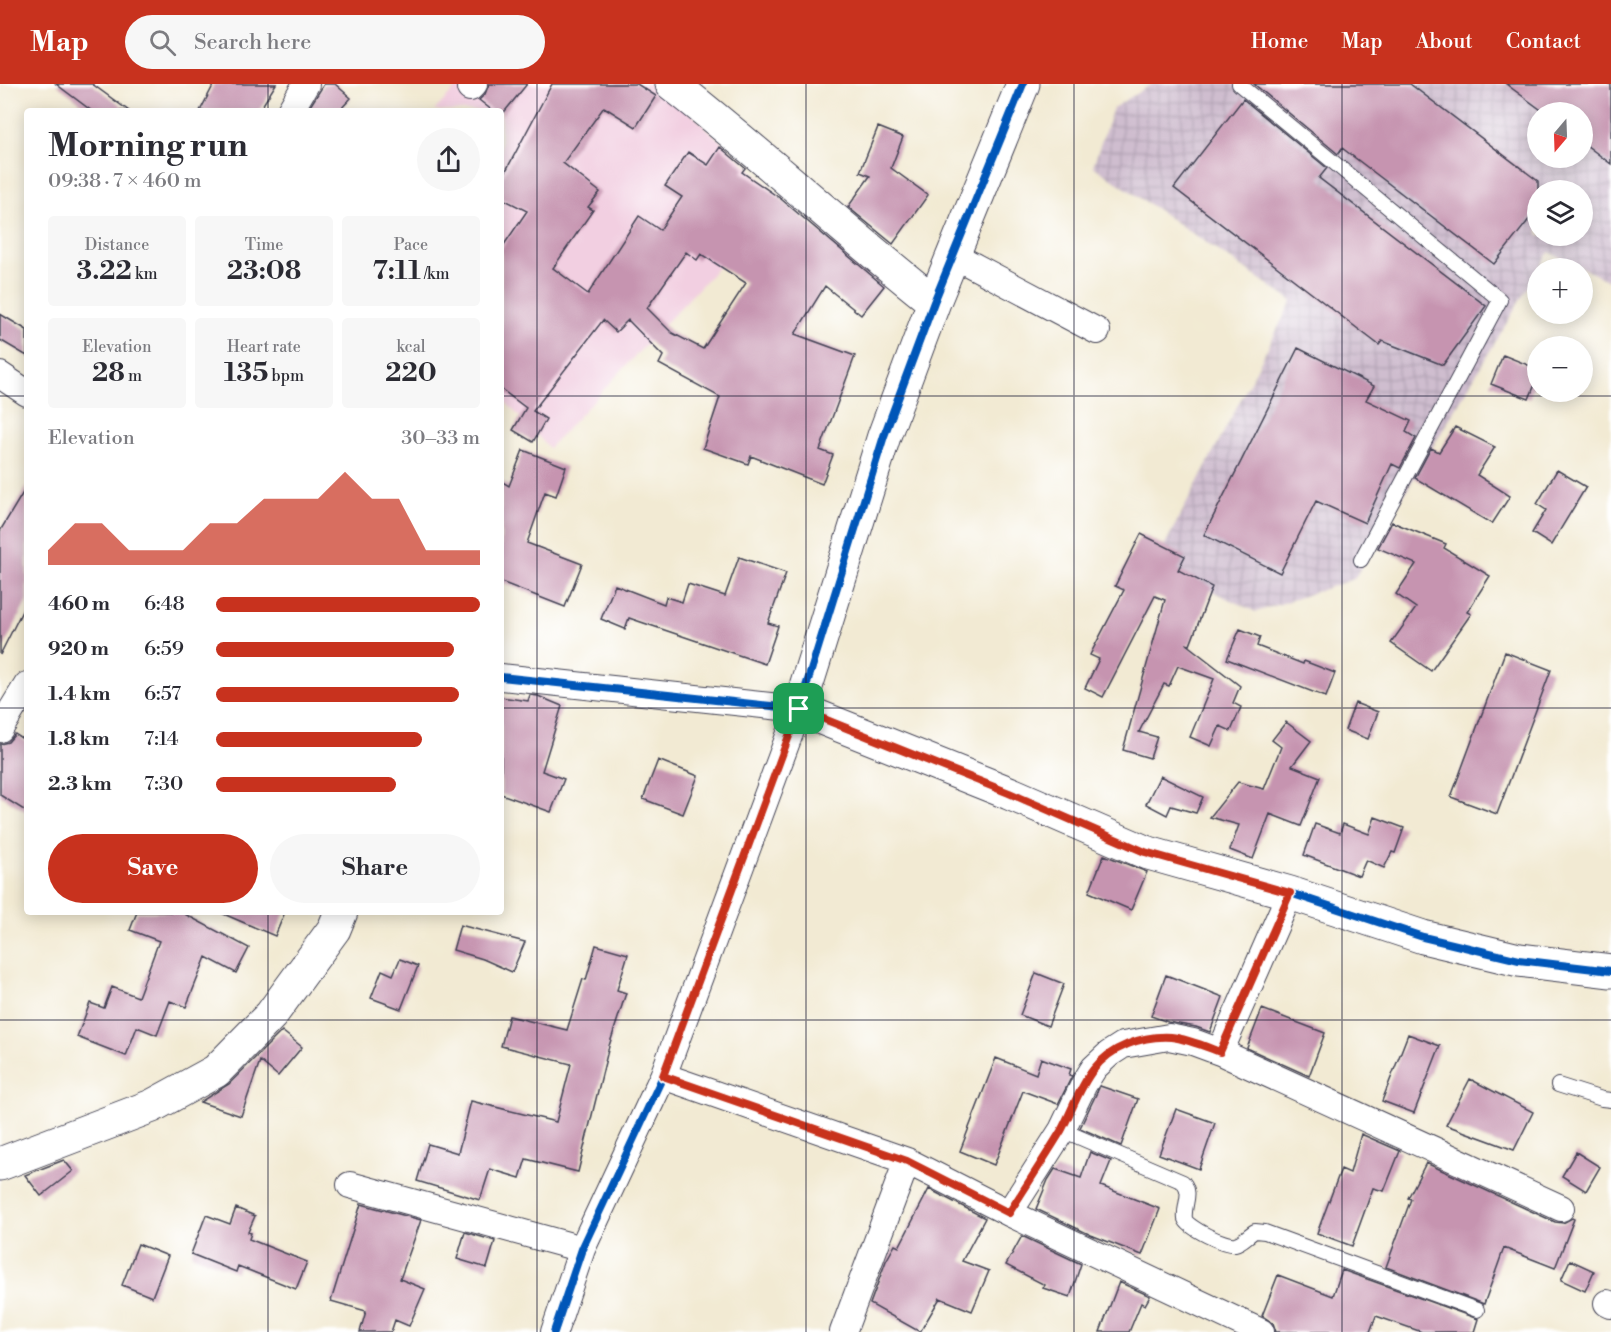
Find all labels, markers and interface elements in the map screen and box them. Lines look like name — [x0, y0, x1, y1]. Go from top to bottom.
search box — [125, 15, 545, 69]
text: Map — [30, 25, 89, 60]
icon: search — [146, 26, 179, 59]
text: Search here — [194, 29, 311, 56]
text: Home — [1251, 29, 1308, 55]
text: Map — [1341, 29, 1383, 55]
text: About — [1416, 29, 1473, 55]
text: Contact — [1506, 29, 1581, 55]
north arrow — [1527, 102, 1593, 168]
map controls — [1527, 102, 1593, 402]
text: Morning run — [48, 126, 248, 167]
button: share — [417, 128, 480, 191]
text: 09:38 · 7 × 460 m — [48, 169, 202, 194]
button: layers — [1527, 180, 1593, 246]
text: Distance — [85, 235, 149, 255]
text: Time — [245, 235, 283, 255]
text: Pace — [394, 235, 428, 255]
text: 3.22 — [77, 255, 132, 287]
text: 23:08 — [227, 255, 301, 287]
text: 7:11 — [373, 255, 421, 287]
button: + — [1527, 258, 1593, 324]
text: km — [132, 264, 157, 284]
text: /km — [421, 264, 449, 284]
button: − — [1527, 336, 1593, 402]
text: Elevation — [82, 337, 152, 357]
text: Heart rate — [227, 337, 301, 357]
text: kcal — [396, 337, 426, 357]
text: 28 — [92, 357, 125, 389]
text: 135 — [224, 357, 268, 389]
text: 220 — [385, 357, 437, 389]
text: m — [125, 366, 142, 386]
text: bpm — [268, 366, 304, 386]
text: Elevation — [48, 426, 135, 451]
text: 30–33 m — [401, 426, 480, 451]
text: 460 m — [48, 592, 110, 617]
text: 6:48 — [144, 592, 185, 617]
text: 920 m — [48, 637, 109, 662]
text: 6:59 — [144, 637, 184, 662]
text: 1.4 km — [48, 682, 110, 707]
text: 6:57 — [144, 682, 181, 707]
pin — [773, 683, 824, 734]
icon: arrive — [782, 692, 815, 725]
text: 1.8 km — [48, 727, 110, 752]
text: 7:14 — [144, 727, 179, 752]
text: 2.3 km — [48, 772, 112, 797]
text: 7:30 — [144, 772, 183, 797]
button: Save — [48, 834, 258, 903]
button: Share — [270, 834, 480, 903]

